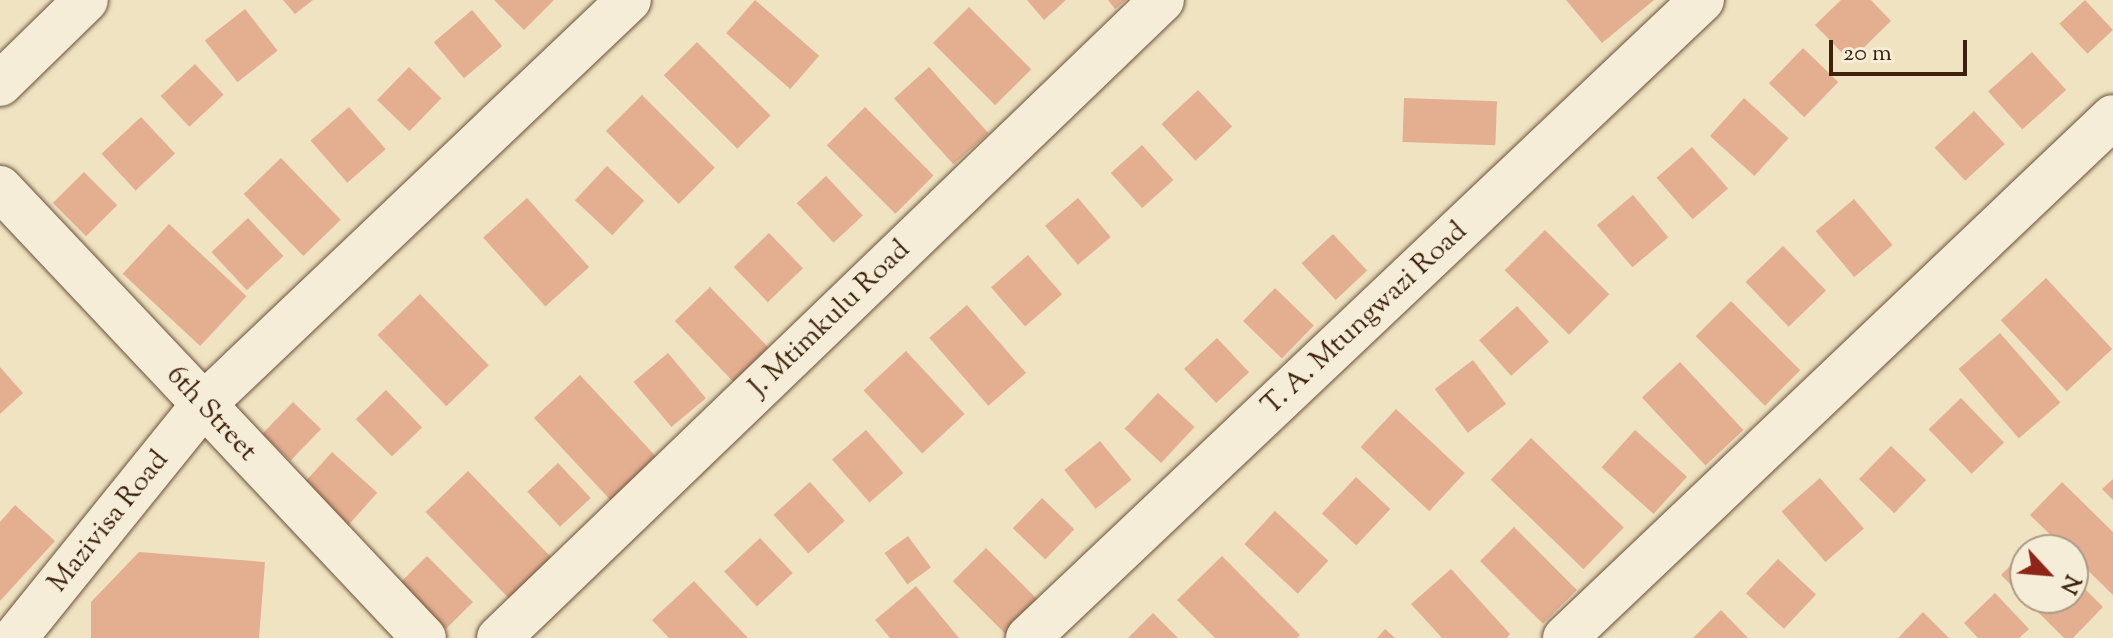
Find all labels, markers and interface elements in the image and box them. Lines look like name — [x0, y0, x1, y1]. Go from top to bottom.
scale bar — [1833, 24, 1971, 74]
text: 20 m — [1843, 37, 1892, 71]
street label: T. A. Mtungwazi Road — [1255, 215, 1475, 423]
street label: J. Mtimkulu Road — [743, 234, 917, 404]
street label: 6th Street — [158, 359, 264, 469]
street label: Mazivisa Road — [42, 444, 176, 600]
north arrow — [2009, 534, 2089, 614]
text: N — [2051, 569, 2087, 599]

